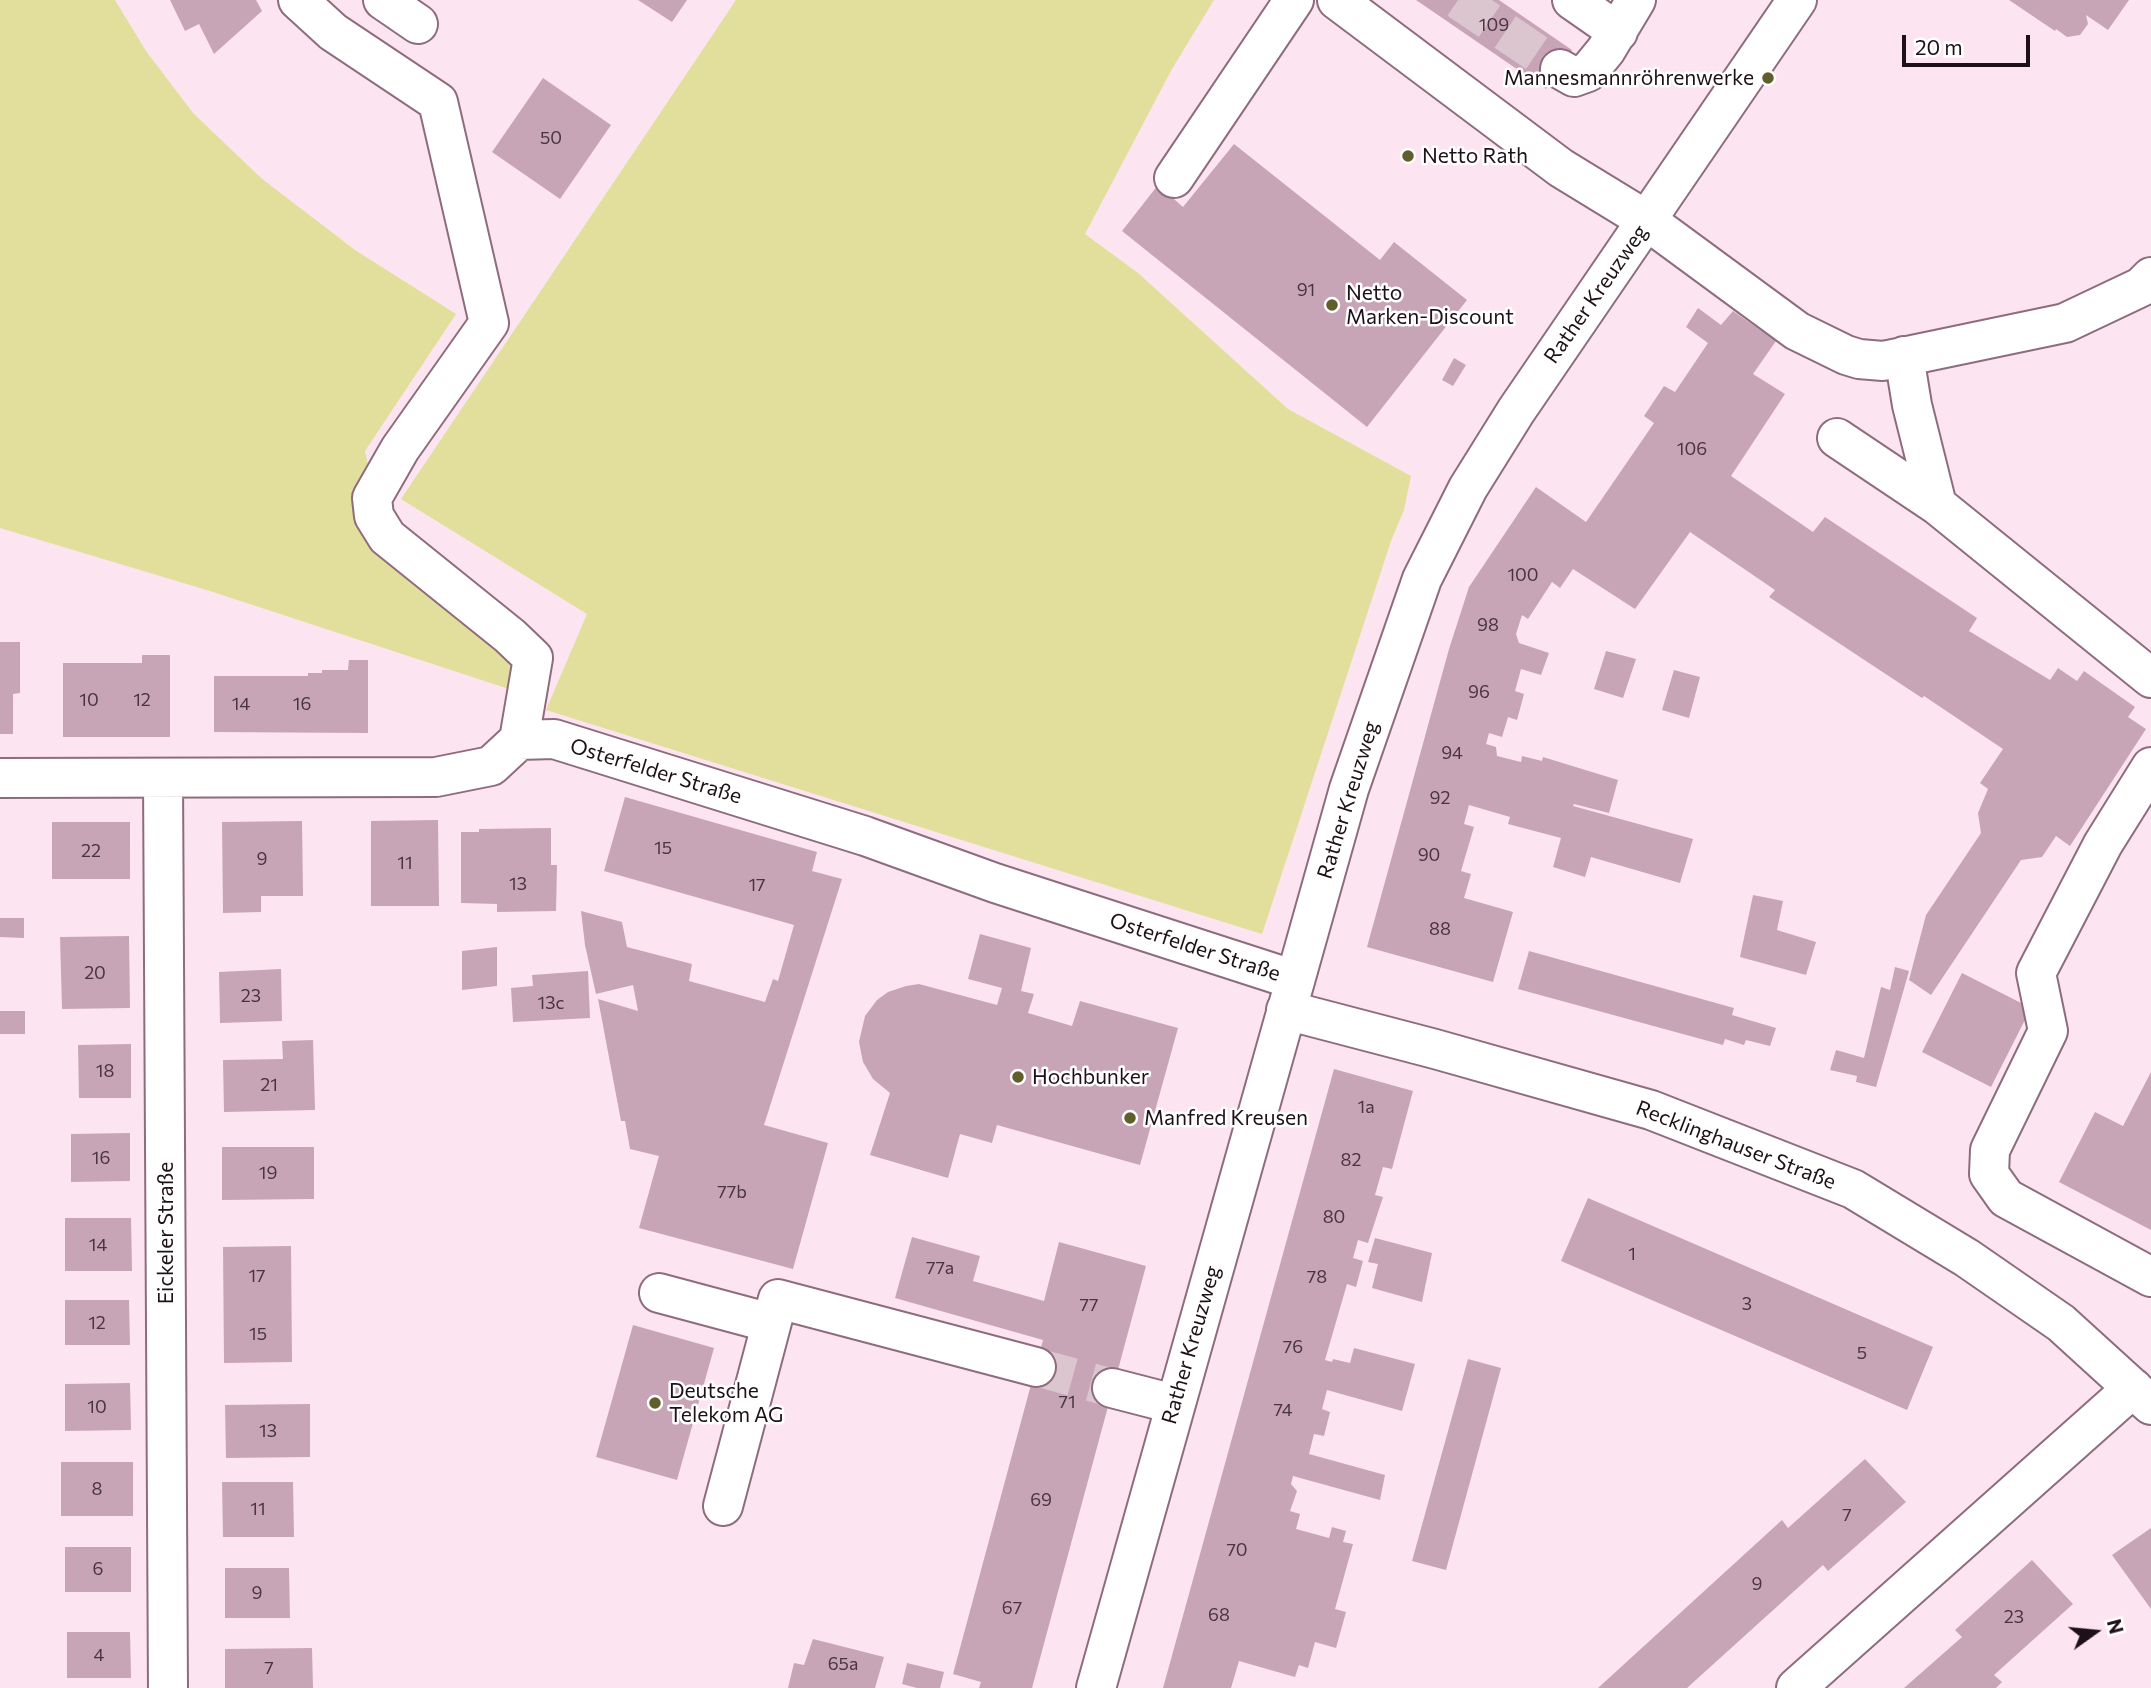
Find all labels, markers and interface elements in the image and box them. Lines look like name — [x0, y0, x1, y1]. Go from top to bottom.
house number: 109 — [1479, 14, 1509, 36]
scale bar — [1906, 21, 2034, 65]
text: 20 m — [1915, 34, 1963, 59]
place label: Mannesmannröhrenwerke — [1504, 65, 1754, 91]
marker: Mannesmannröhrenwerke — [1760, 70, 1776, 86]
house number: 50 — [540, 127, 562, 149]
place label: Netto Rath — [1422, 143, 1528, 169]
marker: Netto Rath — [1400, 148, 1416, 164]
street label: Rather Kreuzweg — [1539, 220, 1653, 368]
house number: 91 — [1297, 279, 1315, 301]
place label: Netto Marken-Discount — [1346, 280, 1514, 330]
marker: Netto Marken-Discount — [1324, 297, 1340, 313]
house number: 106 — [1677, 438, 1707, 460]
house number: 100 — [1507, 564, 1539, 586]
house number: 98 — [1477, 614, 1499, 636]
house number: 96 — [1468, 681, 1490, 703]
house number: 10 — [79, 689, 99, 711]
house number: 12 — [133, 689, 151, 711]
house number: 14 — [232, 693, 250, 715]
house number: 16 — [293, 693, 311, 715]
street label: Rather Kreuzweg — [1312, 718, 1384, 882]
street label: Osterfelder Straße — [567, 733, 745, 809]
house number: 94 — [1441, 742, 1463, 764]
house number: 92 — [1430, 787, 1450, 809]
house number: 15 — [654, 837, 672, 859]
house number: 22 — [81, 840, 101, 862]
house number: 90 — [1418, 844, 1440, 866]
house number: 9 — [257, 848, 267, 870]
house number: 11 — [397, 852, 413, 874]
house number: 13 — [509, 873, 527, 895]
house number: 17 — [748, 874, 766, 896]
street label: Osterfelder Straße — [1106, 908, 1284, 986]
house number: 88 — [1429, 918, 1451, 940]
house number: 20 — [84, 962, 106, 984]
house number: 23 — [241, 985, 261, 1007]
house number: 13c — [538, 992, 564, 1014]
house number: 18 — [96, 1060, 114, 1082]
place label: Hochbunker — [1032, 1064, 1149, 1090]
marker: Hochbunker — [1010, 1069, 1026, 1085]
house number: 21 — [260, 1074, 278, 1096]
street label: Recklinghauser Straße — [1633, 1095, 1839, 1195]
house number: 1a — [1357, 1096, 1375, 1118]
place label: Manfred Kreusen — [1144, 1105, 1308, 1131]
marker: Manfred Kreusen — [1122, 1110, 1138, 1126]
house number: 16 — [92, 1147, 110, 1169]
house number: 82 — [1341, 1149, 1361, 1171]
street label: Eickeler Straße — [153, 1162, 179, 1304]
house number: 19 — [259, 1162, 277, 1184]
house number: 77b — [717, 1181, 747, 1203]
house number: 80 — [1323, 1206, 1345, 1228]
house number: 14 — [89, 1234, 107, 1256]
house number: 1 — [1628, 1243, 1636, 1265]
house number: 77a — [926, 1257, 954, 1279]
street label: Rather Kreuzweg — [1156, 1263, 1226, 1427]
house number: 17 — [248, 1265, 266, 1287]
house number: 78 — [1307, 1266, 1327, 1288]
house number: 3 — [1742, 1293, 1752, 1315]
house number: 77 — [1079, 1294, 1099, 1316]
house number: 12 — [88, 1312, 106, 1334]
house number: 15 — [249, 1323, 267, 1345]
house number: 76 — [1283, 1336, 1303, 1358]
house number: 5 — [1857, 1342, 1867, 1364]
place label: Deutsche Telekom AG — [669, 1378, 783, 1428]
house number: 71 — [1058, 1391, 1076, 1413]
marker: Deutsche Telekom AG — [647, 1395, 663, 1411]
house number: 10 — [87, 1396, 107, 1418]
house number: 74 — [1273, 1399, 1293, 1421]
house number: 13 — [259, 1420, 277, 1442]
house number: 8 — [92, 1478, 102, 1500]
house number: 69 — [1030, 1489, 1052, 1511]
house number: 11 — [250, 1498, 266, 1520]
house number: 7 — [1842, 1504, 1852, 1526]
house number: 70 — [1226, 1539, 1248, 1561]
house number: 6 — [93, 1558, 103, 1580]
house number: 9 — [1752, 1573, 1762, 1595]
house number: 9 — [252, 1582, 262, 1604]
house number: 67 — [1002, 1597, 1022, 1619]
north arrow — [2060, 1597, 2130, 1667]
house number: 68 — [1208, 1604, 1230, 1626]
house number: 23 — [2004, 1606, 2024, 1628]
text: N — [2103, 1617, 2129, 1636]
house number: 4 — [94, 1644, 104, 1666]
house number: 65a — [828, 1653, 858, 1675]
house number: 7 — [264, 1657, 274, 1679]

